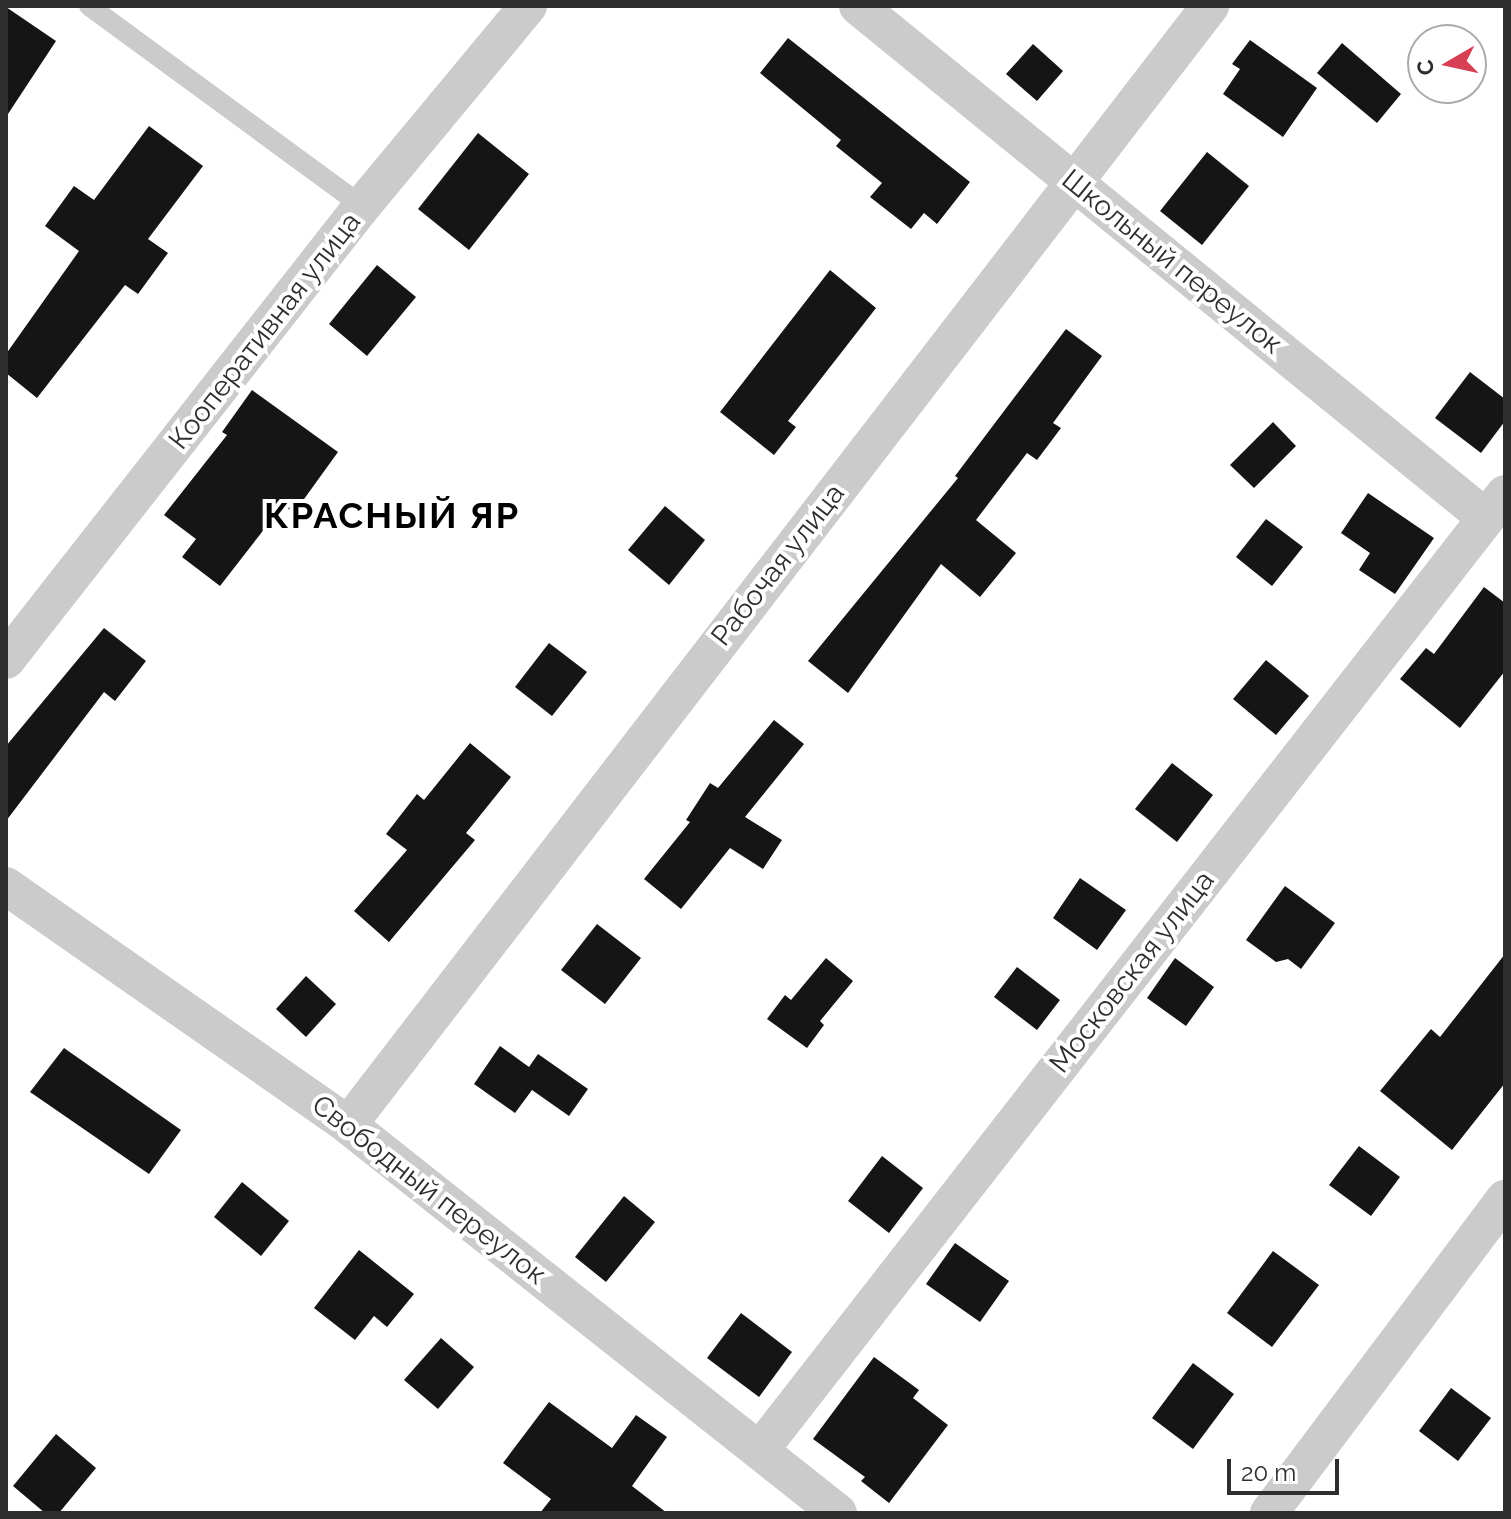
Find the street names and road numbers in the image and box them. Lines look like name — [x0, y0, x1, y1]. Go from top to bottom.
street label: Школьный переулок — [1055, 163, 1289, 361]
street label: Кооперативная улица — [162, 206, 368, 456]
street label: Рабочая улица — [704, 477, 852, 653]
street label: Московская улица — [1042, 864, 1222, 1080]
street label: Свободный переулок — [305, 1088, 553, 1292]

